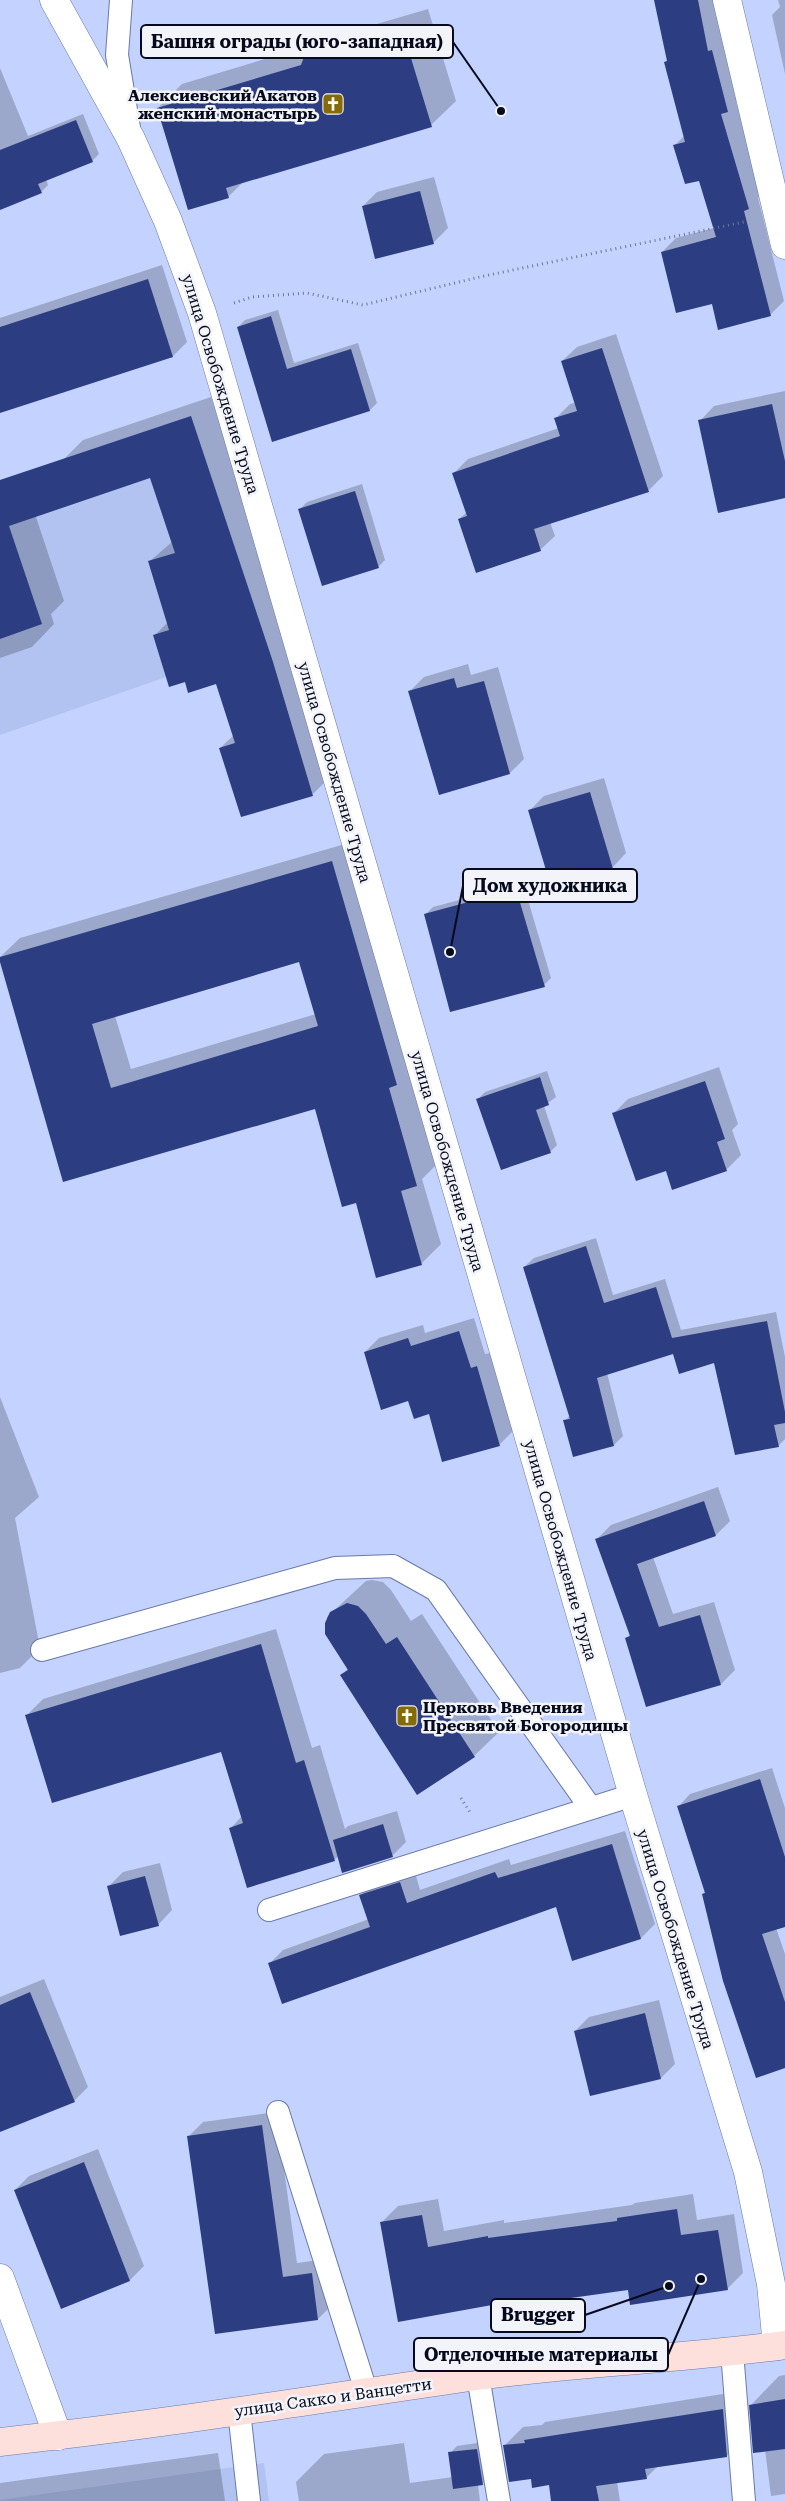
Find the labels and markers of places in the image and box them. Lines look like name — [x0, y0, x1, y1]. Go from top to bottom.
callout: Башня ограды (юго-западная) — [141, 25, 453, 58]
place label: Алексиевский Акатов женский монастырь — [128, 86, 318, 123]
church icon: Алексиевский Акатов женский монастырь — [321, 92, 345, 116]
callout: Дом художника — [463, 869, 637, 902]
place label: Церковь Введения Пресвятой Богородицы — [423, 1698, 628, 1735]
church icon: Церковь Введения Пресвятой Богородицы — [395, 1704, 419, 1728]
callout: Brugger — [491, 2299, 585, 2332]
callout: Отделочные материалы — [414, 2338, 668, 2371]

